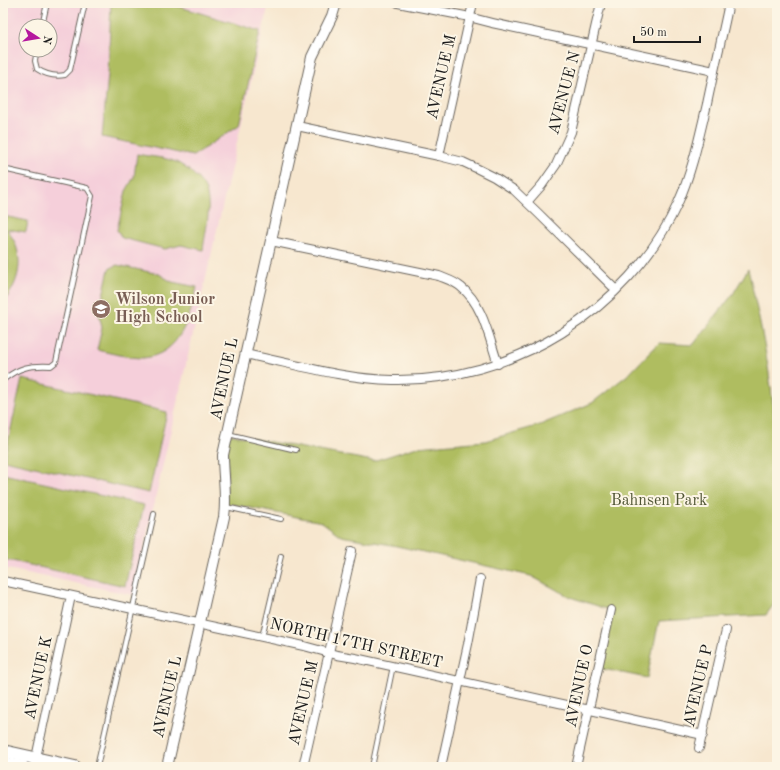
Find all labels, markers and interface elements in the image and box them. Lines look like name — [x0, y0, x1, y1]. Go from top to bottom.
north arrow — [18, 18, 58, 58]
scale bar — [634, 18, 700, 44]
text: 50 m — [640, 26, 667, 39]
street label: AVENUE M — [424, 33, 460, 121]
text: N — [40, 35, 53, 46]
street label: AVENUE N — [546, 50, 584, 136]
place label: Wilson Junior High School — [115, 292, 215, 326]
school or university icon: Wilson Junior High School — [90, 298, 112, 320]
street label: AVENUE L — [208, 336, 242, 422]
park label: Bahnsen Park — [611, 493, 707, 509]
street label: NORTH 17TH STREET — [268, 616, 444, 672]
street label: AVENUE K — [22, 635, 56, 721]
street label: AVENUE O — [563, 643, 597, 729]
street label: AVENUE P — [682, 643, 716, 729]
street label: AVENUE L — [151, 654, 185, 740]
street label: AVENUE M — [286, 659, 322, 747]

